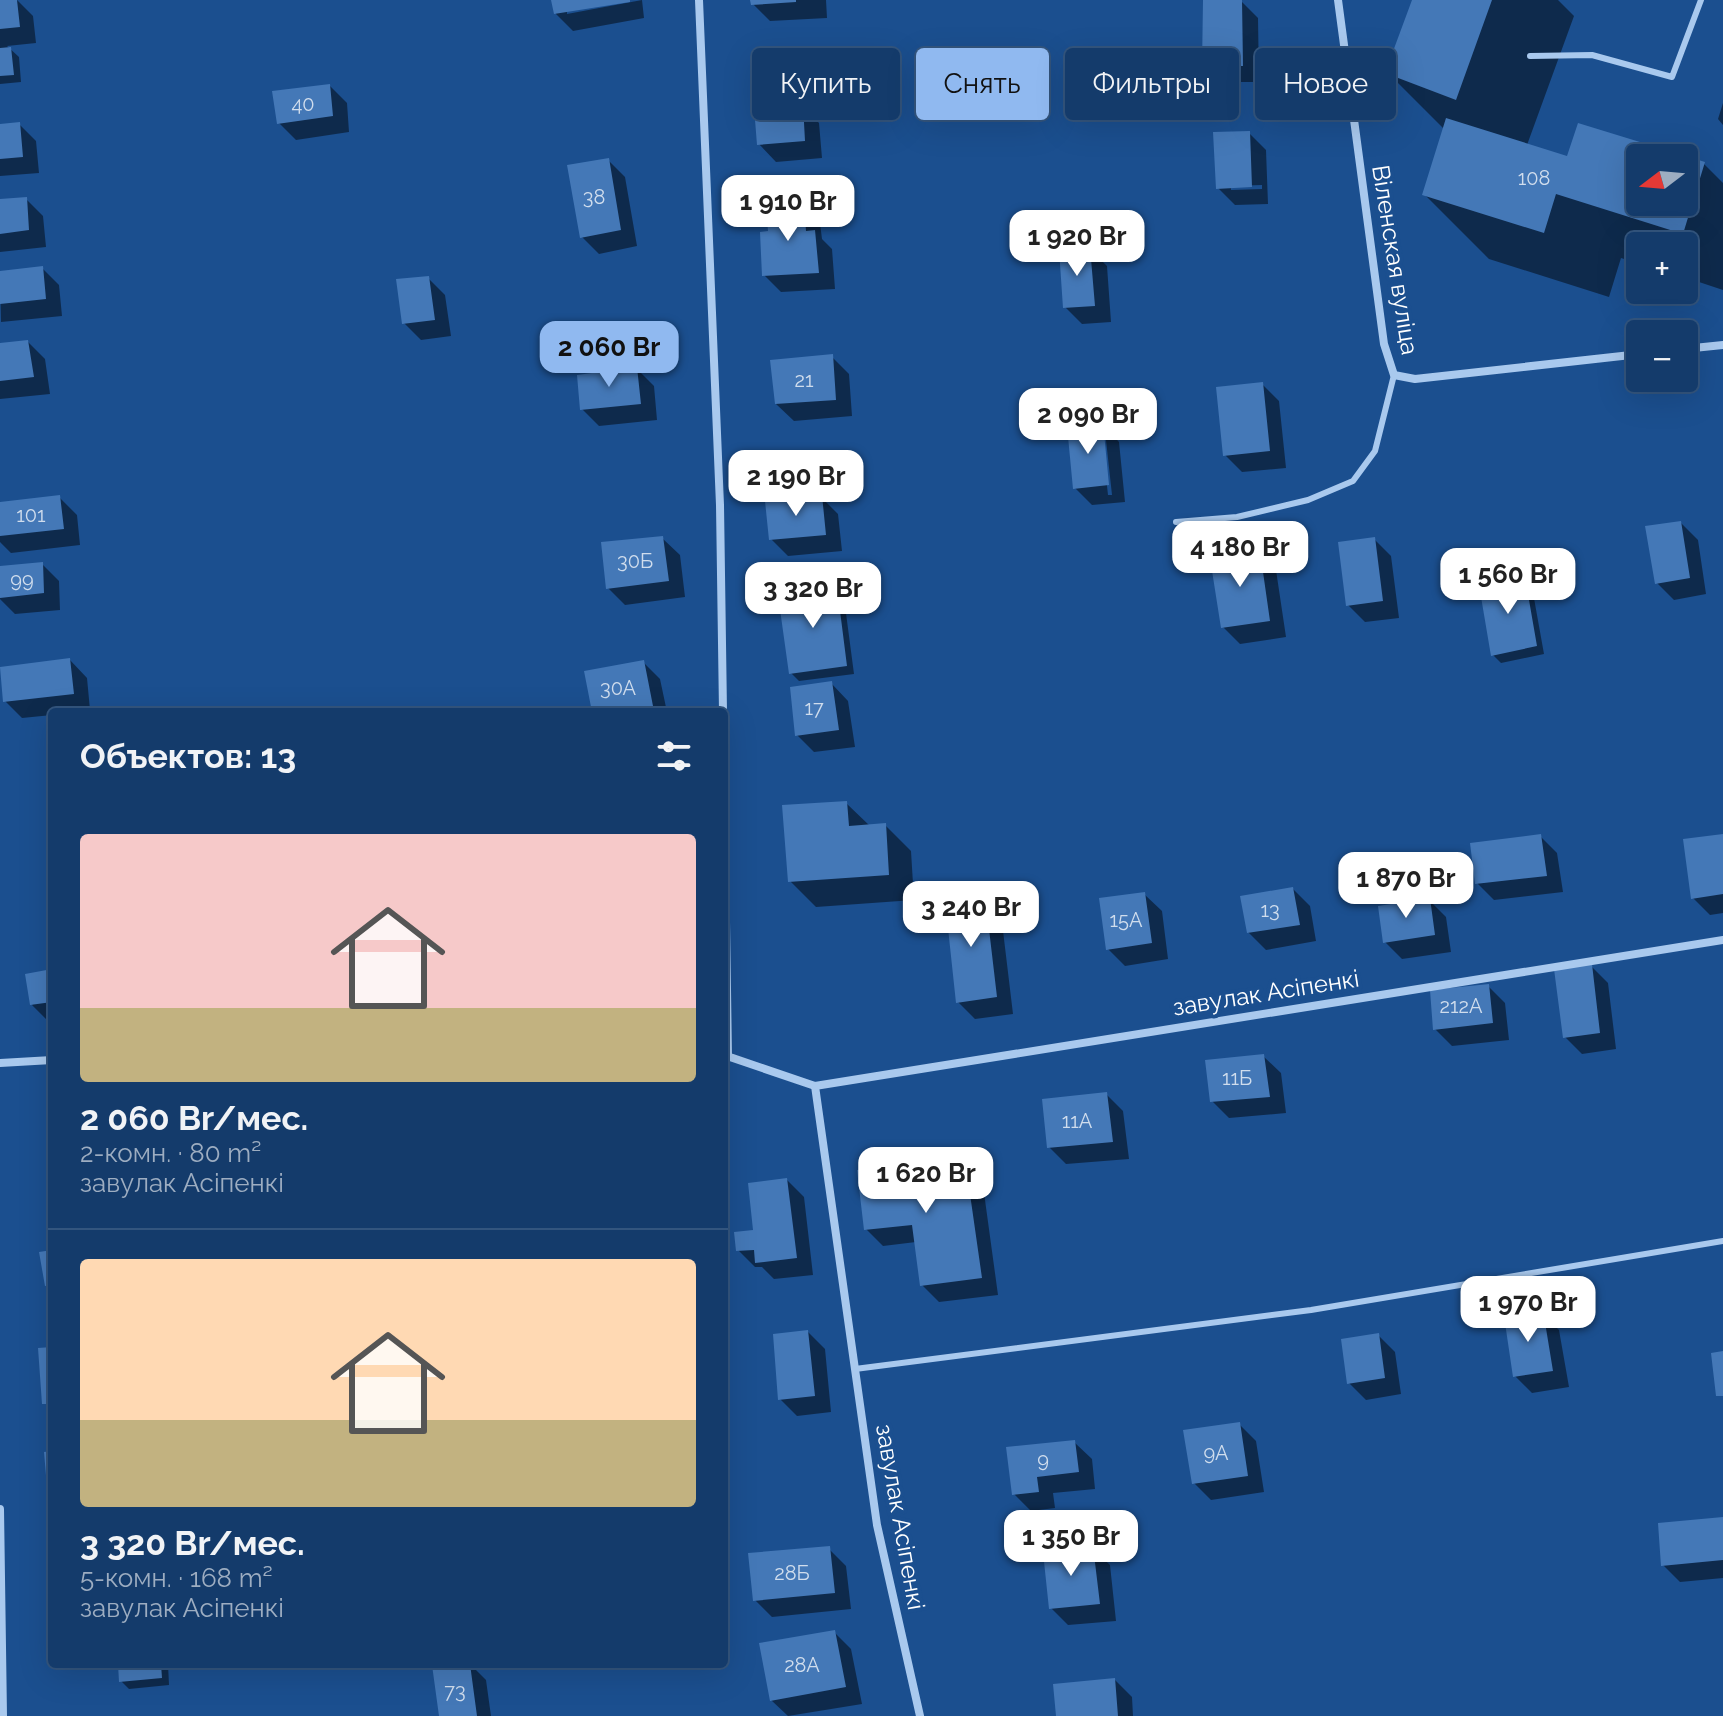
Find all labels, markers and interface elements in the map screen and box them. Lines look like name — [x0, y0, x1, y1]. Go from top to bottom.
chip: Купить — [752, 48, 900, 120]
chip: Снять — [916, 48, 1049, 120]
chip: Фильтры — [1065, 48, 1239, 120]
chip: Новое — [1255, 48, 1396, 120]
house number: 40 — [291, 92, 315, 116]
north arrow — [1626, 144, 1698, 216]
map controls — [1626, 144, 1698, 392]
street label: Віленская вуліца — [1366, 163, 1425, 357]
house number: 108 — [1518, 166, 1550, 190]
pin: 1 910 Br — [705, 175, 871, 243]
house number: 38 — [583, 185, 605, 209]
text: 1 910 Br — [739, 186, 837, 216]
pin: 1 920 Br — [994, 210, 1160, 278]
text: 1 920 Br — [1027, 221, 1127, 251]
button: + — [1626, 232, 1698, 304]
button: − — [1626, 320, 1698, 392]
pin: 2 060 Br — [526, 321, 692, 389]
text: 2 060 Br — [558, 332, 660, 362]
house number: 21 — [795, 368, 814, 392]
pin: 2 090 Br — [1005, 388, 1171, 456]
text: 2 090 Br — [1037, 399, 1139, 429]
pin: 2 190 Br — [713, 450, 879, 518]
text: 2 190 Br — [746, 461, 846, 491]
house number: 101 — [16, 503, 46, 527]
pin: 4 180 Br — [1157, 521, 1323, 589]
text: 4 180 Br — [1190, 532, 1290, 562]
pin: 1 560 Br — [1425, 548, 1591, 616]
house number: 30Б — [617, 549, 653, 573]
text: 1 560 Br — [1458, 559, 1558, 589]
pin: 3 320 Br — [730, 562, 896, 630]
house number: 99 — [10, 568, 34, 592]
text: 3 320 Br — [763, 573, 863, 603]
house number: 30А — [600, 676, 637, 700]
house number: 17 — [804, 696, 824, 720]
icon: filters — [652, 734, 696, 778]
text: Объектов: 13 — [80, 736, 296, 776]
pin: 1 870 Br — [1323, 852, 1489, 920]
text: 1 870 Br — [1356, 863, 1456, 893]
pin: 3 240 Br — [888, 881, 1054, 949]
icon: home — [316, 886, 460, 1030]
text: 3 240 Br — [921, 892, 1021, 922]
house number: 13 — [1260, 898, 1280, 922]
house number: 15А — [1110, 908, 1143, 932]
street label: завулак Асіпенкі — [1171, 963, 1361, 1022]
house number: 212А — [1440, 994, 1483, 1018]
house number: 11Б — [1222, 1066, 1252, 1090]
text: 2 060 Br/мес. — [80, 1098, 308, 1138]
house number: 11А — [1062, 1109, 1093, 1133]
text: 2-комн. · 80 m² — [80, 1138, 261, 1168]
pin: 1 620 Br — [843, 1147, 1009, 1215]
text: 1 620 Br — [876, 1158, 976, 1188]
text: завулак Асіпенкі — [80, 1168, 284, 1198]
pin: 1 970 Br — [1445, 1276, 1611, 1344]
text: 1 970 Br — [1479, 1287, 1577, 1317]
icon: home — [316, 1311, 460, 1455]
street label: завулак Асіпенкі — [870, 1422, 931, 1612]
house number: 9А — [1203, 1441, 1229, 1465]
house number: 9 — [1037, 1448, 1049, 1472]
pin: 1 350 Br — [988, 1510, 1154, 1578]
text: 1 350 Br — [1022, 1521, 1120, 1551]
text: 3 320 Br/мес. — [80, 1523, 305, 1563]
house number: 28Б — [774, 1561, 810, 1585]
text: 5-комн. · 168 m² — [80, 1563, 273, 1593]
text: завулак Асіпенкі — [80, 1593, 284, 1623]
house number: 28А — [784, 1653, 820, 1677]
house number: 73 — [444, 1679, 466, 1703]

